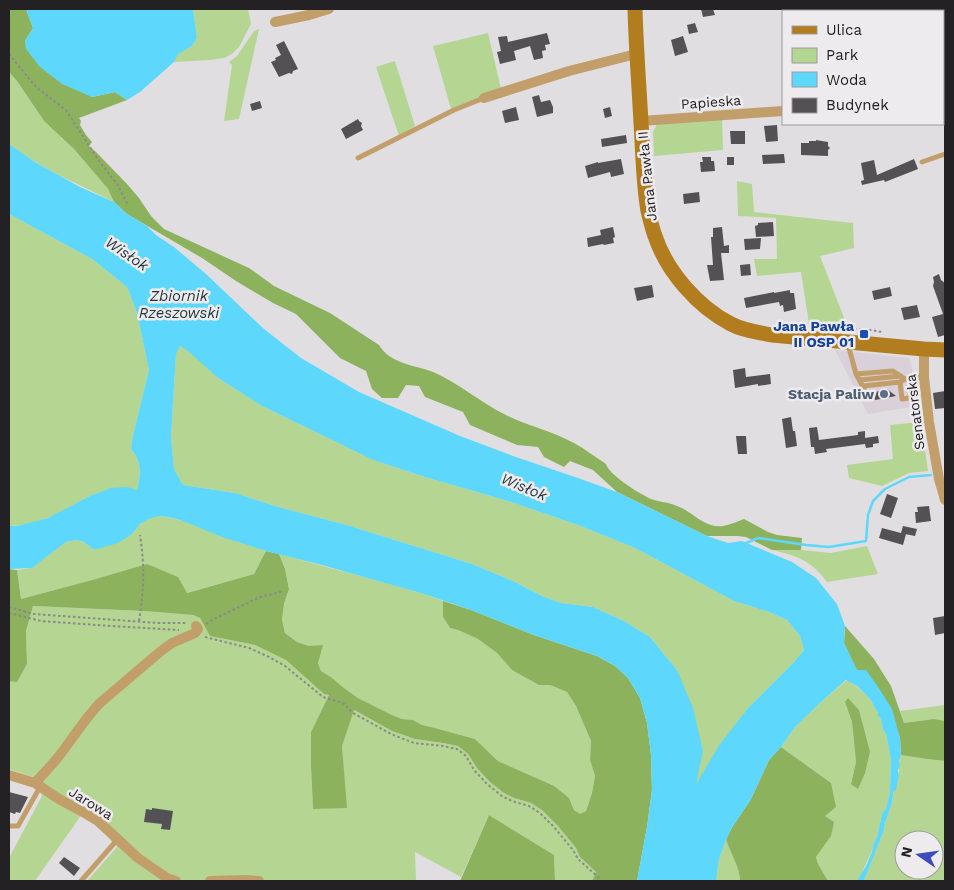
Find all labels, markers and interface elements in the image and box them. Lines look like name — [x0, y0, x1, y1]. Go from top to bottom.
legend — [782, 10, 944, 125]
text: Ulica — [826, 21, 863, 39]
text: Park — [826, 46, 859, 64]
text: Woda — [826, 71, 867, 89]
street label: Papieska — [680, 92, 742, 112]
text: Budynek — [826, 96, 889, 114]
street label: Jana Pawła II — [634, 130, 660, 222]
water label: Wisłok — [102, 233, 153, 275]
water label: Zbiornik Rzeszowski — [139, 287, 220, 322]
place label: Jana Pawła II OSP 01 — [773, 318, 855, 350]
marker: Jana Pawła II OSP 01 — [858, 328, 870, 340]
street label: Senatorska — [902, 373, 928, 451]
place label: Stacja Paliw — [788, 386, 874, 402]
marker: Stacja Paliw — [878, 388, 890, 400]
water label: Wisłok — [498, 469, 550, 505]
street label: Jarowa — [66, 783, 116, 823]
north arrow — [894, 830, 944, 880]
text: N — [897, 845, 915, 859]

